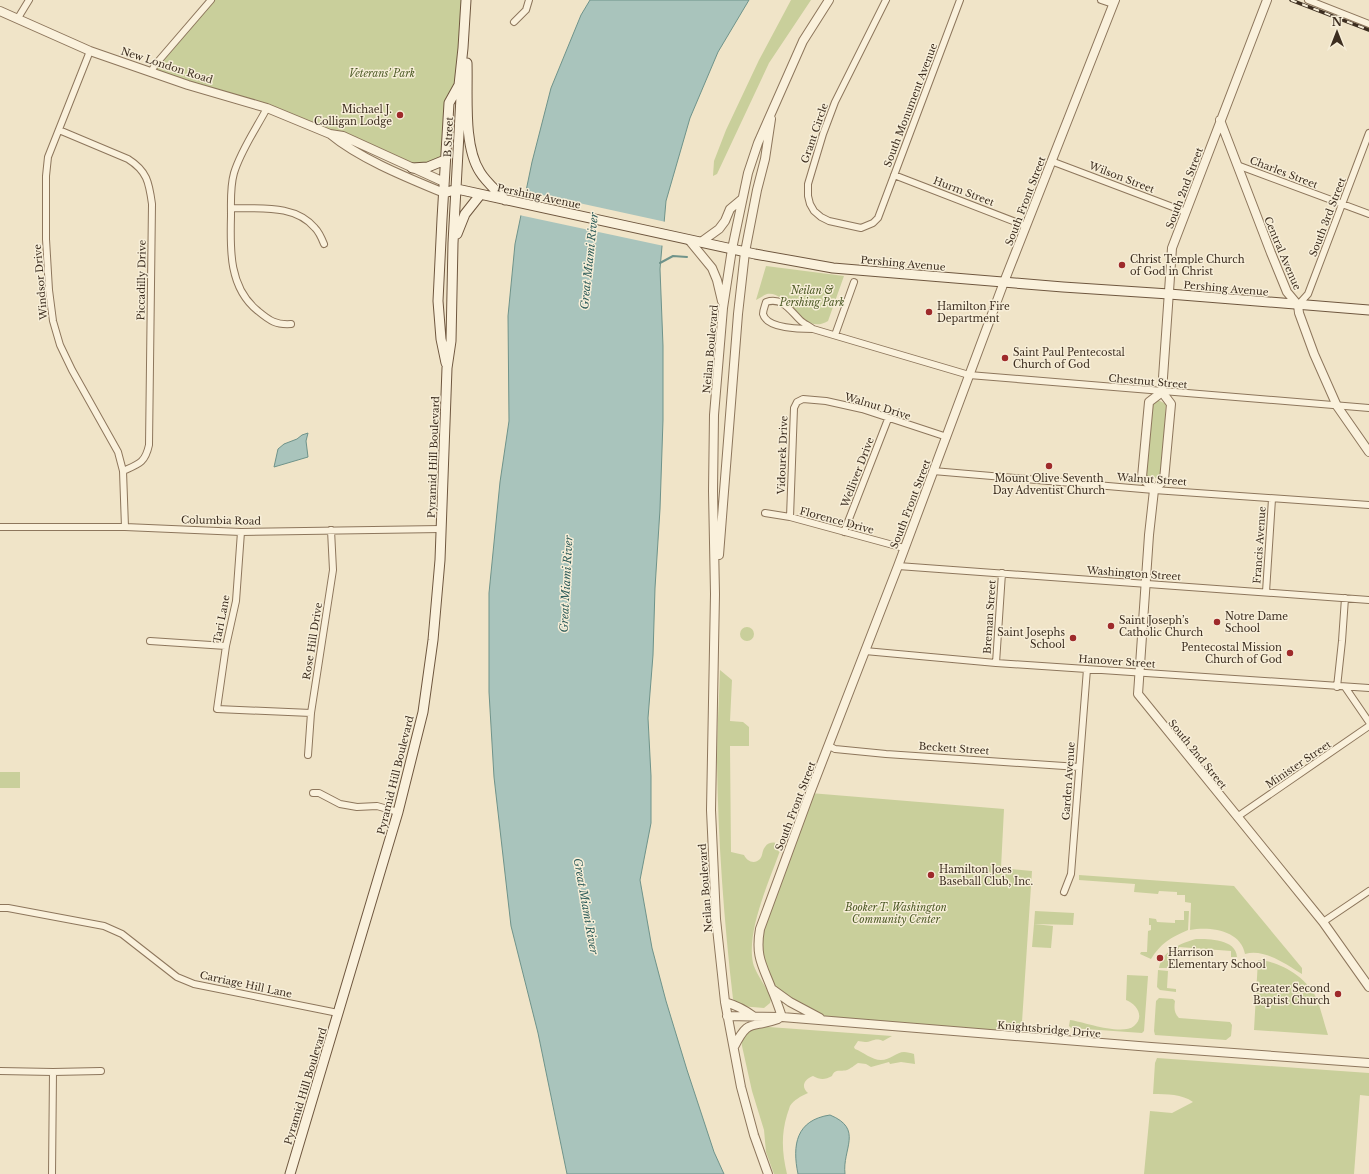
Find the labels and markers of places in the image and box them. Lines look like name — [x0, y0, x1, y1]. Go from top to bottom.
place label: Michael J. Colligan Lodge — [314, 103, 392, 128]
marker: Michael J. Colligan Lodge — [395, 110, 405, 120]
place label: Christ Temple Church of God in Christ — [1130, 253, 1245, 278]
marker: Christ Temple Church of God in Christ — [1117, 260, 1127, 270]
place label: Hamilton Fire Department — [937, 300, 1010, 325]
marker: Hamilton Fire Department — [924, 307, 934, 317]
place label: Saint Paul Pentecostal Church of God — [1013, 346, 1125, 371]
marker: Saint Paul Pentecostal Church of God — [1000, 353, 1010, 363]
marker: Mount Olive Seventh Day Adventist Church — [1044, 461, 1054, 471]
place label: Mount Olive Seventh Day Adventist Church — [993, 472, 1105, 497]
place label: Notre Dame School — [1225, 610, 1288, 635]
place label: Saint Joseph’s Catholic Church — [1119, 614, 1203, 639]
marker: Notre Dame School — [1212, 617, 1222, 627]
marker: Saint Joseph’s Catholic Church — [1106, 621, 1116, 631]
place label: Saint Josephs School — [997, 626, 1065, 651]
marker: Saint Josephs School — [1068, 633, 1078, 643]
place label: Pentecostal Mission Church of God — [1181, 641, 1282, 666]
marker: Pentecostal Mission Church of God — [1285, 648, 1295, 658]
place label: Hamilton Joes Baseball Club, Inc. — [939, 863, 1033, 888]
marker: Hamilton Joes Baseball Club, Inc. — [926, 870, 936, 880]
place label: Harrison Elementary School — [1168, 946, 1266, 971]
marker: Harrison Elementary School — [1155, 953, 1165, 963]
place label: Greater Second Baptist Church — [1251, 982, 1330, 1007]
marker: Greater Second Baptist Church — [1333, 989, 1343, 999]

